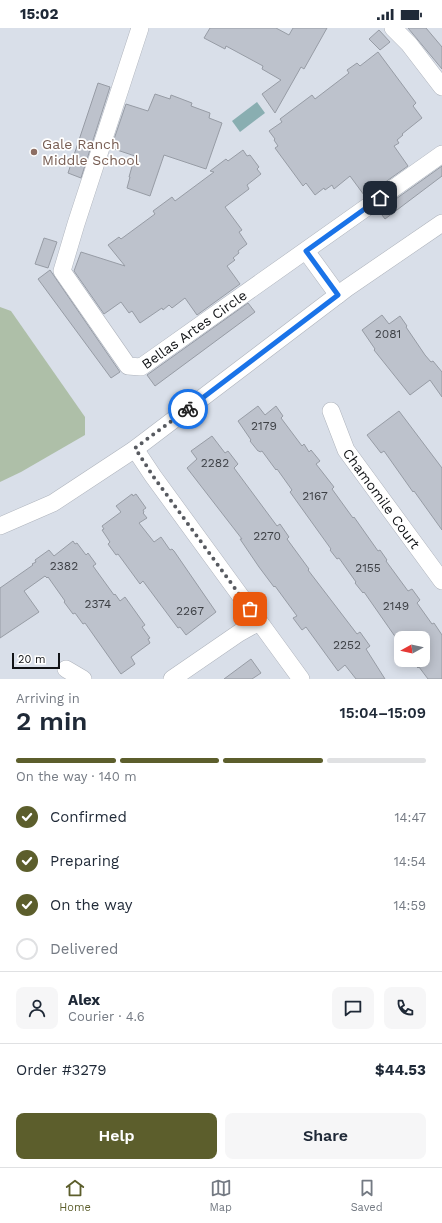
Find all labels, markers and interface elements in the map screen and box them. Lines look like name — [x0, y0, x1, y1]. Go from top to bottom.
text: 15:02 — [20, 5, 58, 23]
place label: Gale Ranch Middle School — [42, 136, 140, 168]
marker: Gale Ranch Middle School — [29, 147, 39, 157]
pin — [363, 181, 397, 215]
icon: home — [369, 187, 391, 209]
street label: Bellas Artes Circle — [138, 287, 250, 372]
house number: 2081 — [375, 327, 401, 341]
courier — [168, 389, 208, 429]
icon: bike — [177, 398, 199, 420]
house number: 2179 — [251, 419, 277, 433]
street label: Chamomile Court — [340, 445, 424, 552]
house number: 2282 — [201, 456, 229, 470]
house number: 2167 — [302, 489, 328, 503]
house number: 2270 — [253, 529, 281, 543]
house number: 2382 — [50, 559, 78, 573]
house number: 2155 — [355, 561, 381, 575]
pin — [233, 592, 267, 626]
house number: 2374 — [85, 597, 111, 611]
icon: bag — [239, 598, 261, 620]
house number: 2149 — [383, 599, 409, 613]
house number: 2267 — [176, 604, 204, 618]
north arrow — [394, 631, 430, 667]
map controls — [394, 631, 430, 667]
house number: 2252 — [333, 638, 361, 652]
scale bar — [12, 651, 60, 670]
text: 20 m — [18, 653, 46, 666]
text: Arriving in — [16, 691, 80, 706]
text: 15:04–15:09 — [340, 704, 426, 722]
text: 2 min — [16, 706, 87, 736]
text: On the way · 140 m — [16, 769, 137, 784]
icon: check — [16, 806, 38, 828]
text: Confirmed — [50, 808, 127, 826]
text: 14:47 — [395, 810, 426, 825]
icon: check — [16, 850, 38, 872]
text: Preparing — [50, 852, 119, 870]
text: 14:54 — [394, 854, 426, 869]
icon: check — [16, 894, 38, 916]
text: On the way — [50, 896, 132, 914]
text: 14:59 — [394, 898, 426, 913]
text: Delivered — [50, 940, 118, 958]
button: person — [16, 987, 58, 1029]
button: chat — [332, 987, 374, 1029]
button: phone — [384, 987, 426, 1029]
text: Alex — [68, 991, 100, 1009]
text: Courier · 4.6 — [68, 1009, 145, 1024]
text: Order #3279 — [16, 1061, 106, 1079]
text: $44.53 — [375, 1061, 426, 1079]
button: Help — [16, 1113, 217, 1159]
button: Share — [225, 1113, 426, 1159]
tab: Home — [59, 1177, 91, 1214]
tab: Map — [210, 1177, 232, 1214]
tab: Saved — [351, 1177, 383, 1214]

